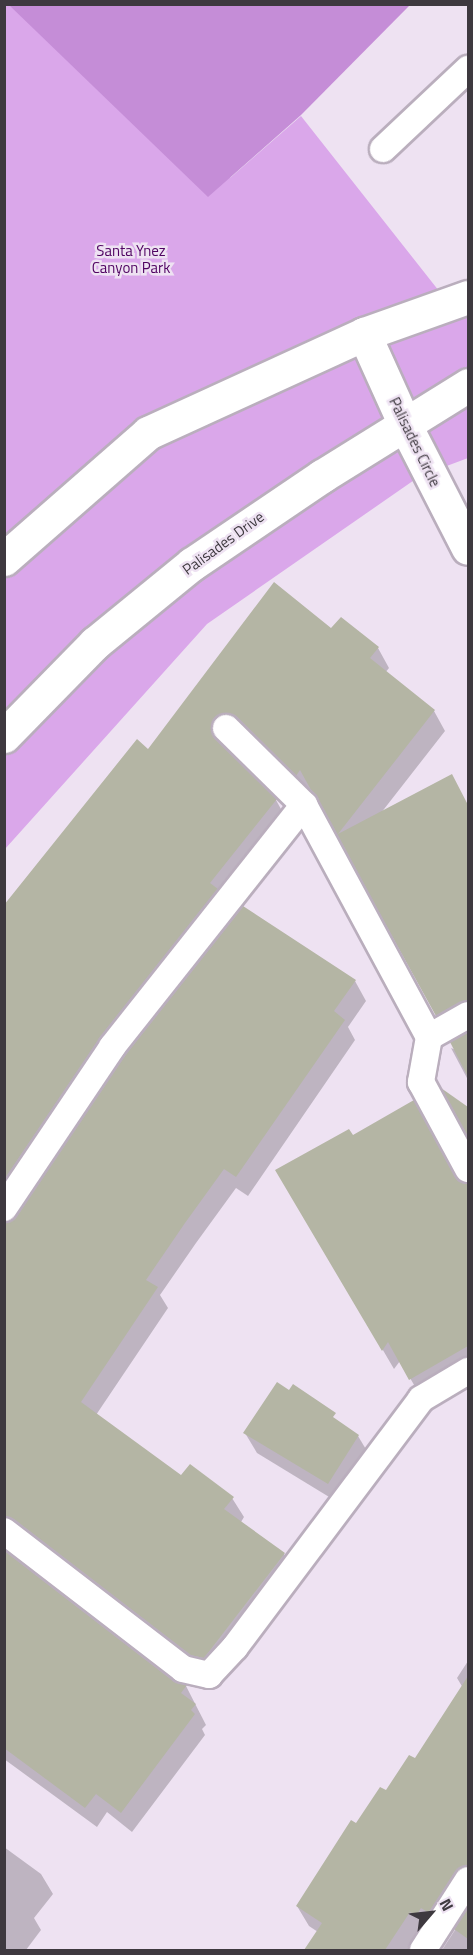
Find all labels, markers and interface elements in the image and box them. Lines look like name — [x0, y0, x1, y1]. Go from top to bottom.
park label: Santa Ynez Canyon Park — [92, 241, 170, 276]
street label: Palisades Circle — [386, 394, 444, 490]
street label: Palisades Drive — [179, 507, 267, 579]
north arrow — [401, 1883, 461, 1943]
text: N — [434, 1894, 460, 1915]

